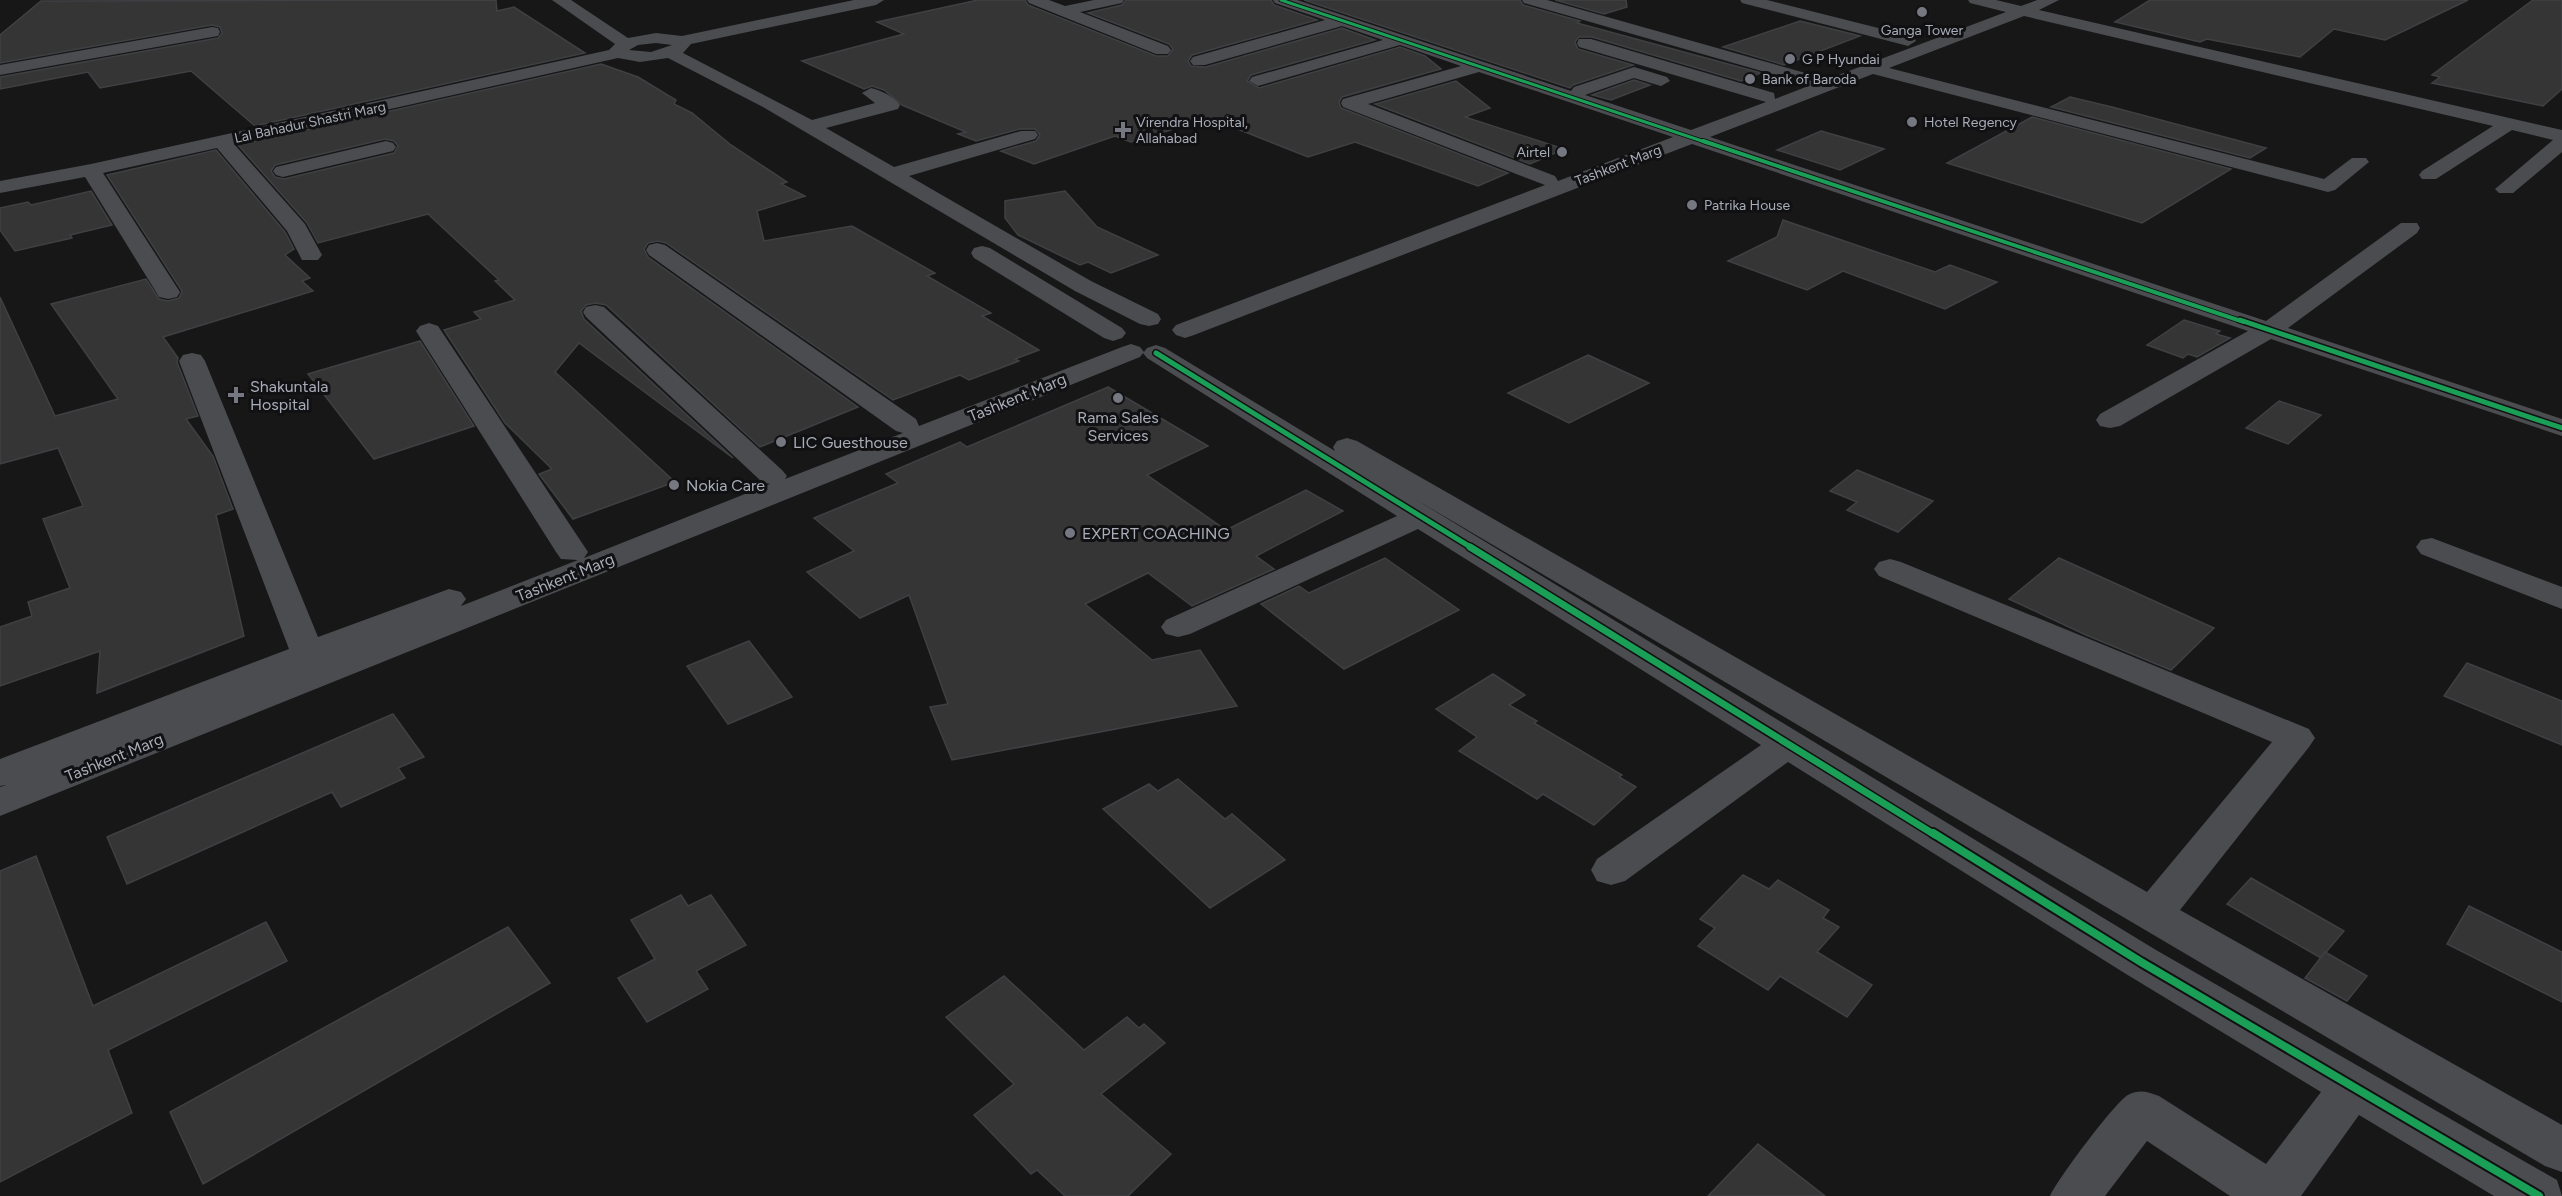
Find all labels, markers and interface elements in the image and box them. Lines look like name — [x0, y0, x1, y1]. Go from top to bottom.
marker: Ganga Tower — [1915, 5, 1929, 19]
place label: Ganga Tower — [1881, 22, 1963, 39]
place label: G P Hyundai — [1802, 51, 1880, 68]
marker: G P Hyundai — [1783, 52, 1797, 66]
place label: Bank of Baroda — [1762, 71, 1856, 88]
marker: Bank of Baroda — [1743, 72, 1757, 86]
street label: Lal Bahadur Shastri Marg — [233, 98, 387, 147]
place label: Virendra Hospital, Allahabad — [1136, 114, 1248, 147]
place label: Hotel Regency — [1924, 114, 2018, 131]
marker: Hotel Regency — [1905, 115, 1919, 129]
marker: Virendra Hospital, Allahabad — [1114, 121, 1132, 139]
street label: Tashkent Marg — [1573, 141, 1664, 190]
place label: Airtel — [1517, 144, 1550, 161]
marker: Airtel — [1555, 145, 1569, 159]
place label: Patrika House — [1704, 197, 1791, 214]
marker: Patrika House — [1685, 198, 1699, 212]
street label: Tashkent Marg — [965, 369, 1069, 426]
place label: Shakuntala Hospital — [250, 377, 328, 414]
marker: Shakuntala Hospital — [227, 386, 245, 404]
marker: Rama Sales Services — [1111, 391, 1125, 405]
place label: Rama Sales Services — [1077, 408, 1159, 445]
place label: LIC Guesthouse — [793, 433, 908, 452]
marker: LIC Guesthouse — [774, 435, 788, 449]
place label: Nokia Care — [686, 476, 765, 495]
marker: Nokia Care — [667, 478, 681, 492]
place label: EXPERT COACHING — [1082, 524, 1230, 543]
marker: EXPERT COACHING — [1063, 526, 1077, 540]
street label: Tashkent Marg — [513, 549, 617, 606]
street label: Tashkent Marg — [62, 729, 166, 786]

